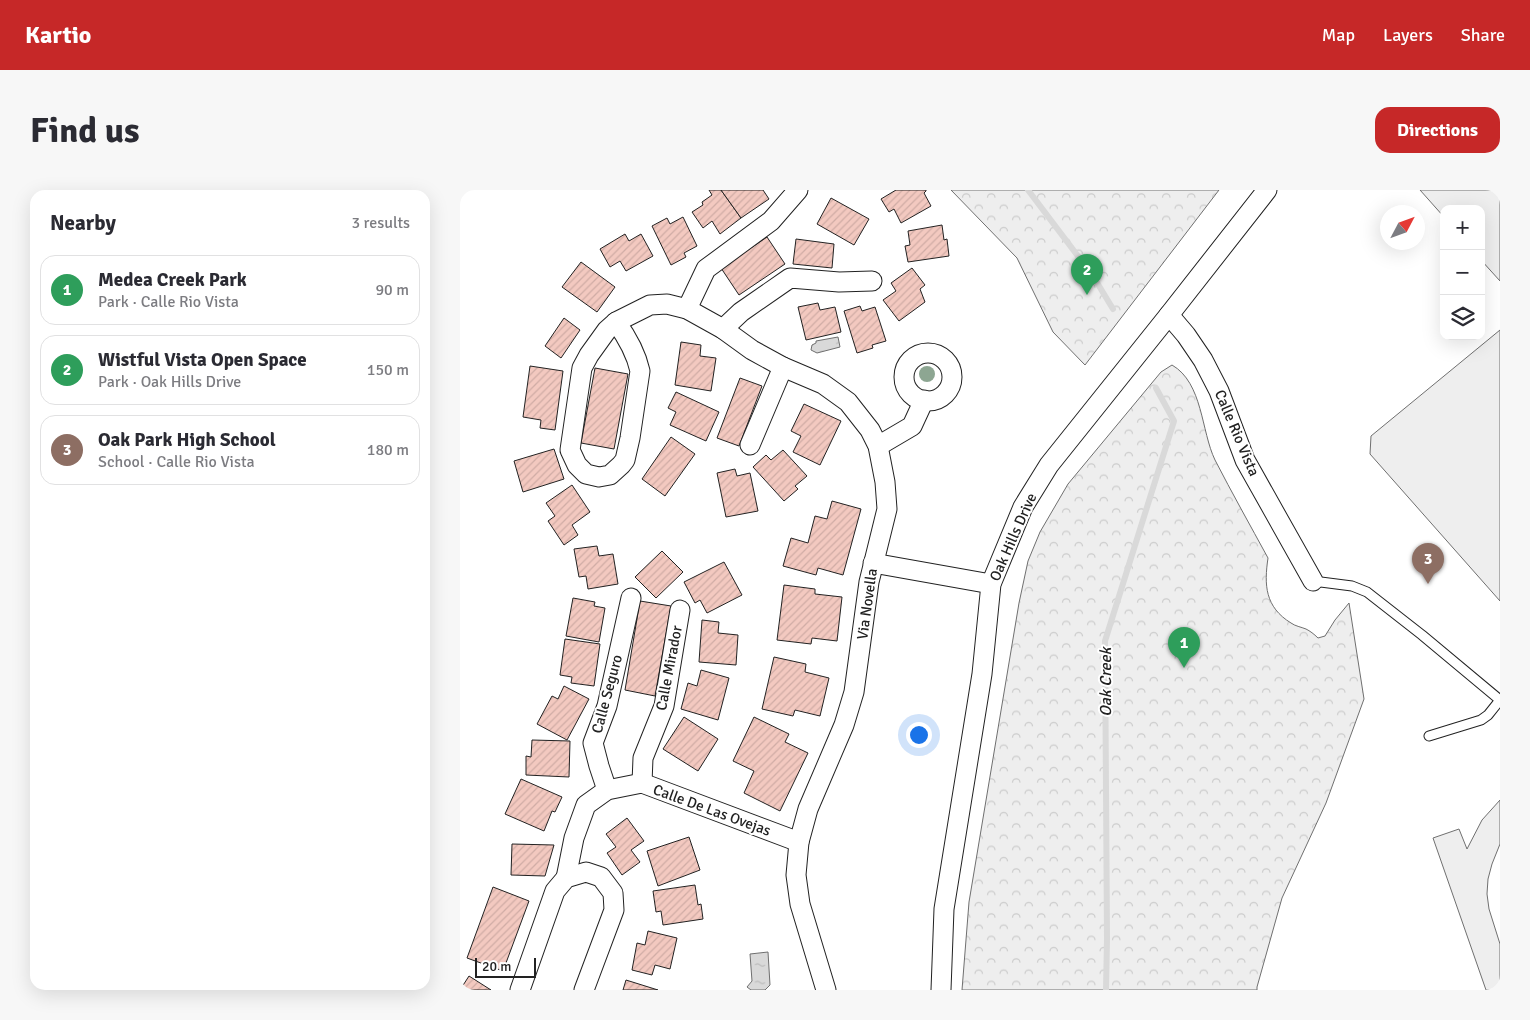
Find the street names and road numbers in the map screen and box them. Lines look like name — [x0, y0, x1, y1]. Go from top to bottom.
street label: Calle Rio Vista — [1211, 387, 1263, 479]
street label: Oak Hills Drive — [986, 490, 1040, 584]
street label: Via Novella — [853, 567, 881, 641]
street label: Calle Mirador — [652, 623, 686, 712]
street label: Calle Seguro — [588, 652, 626, 735]
street label: Calle De Las Ovejas — [651, 780, 774, 840]

